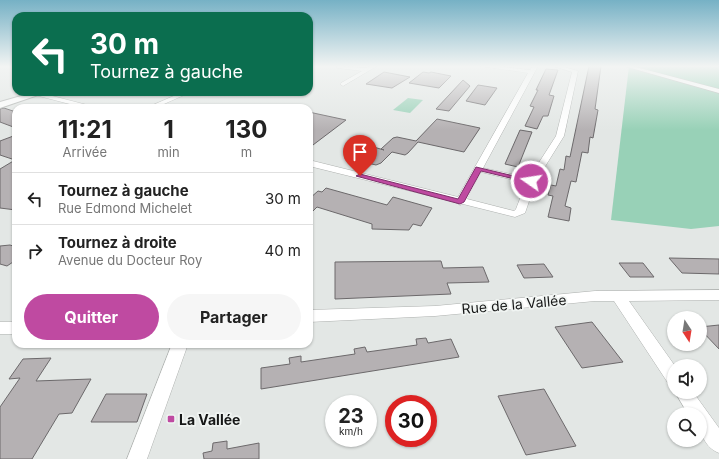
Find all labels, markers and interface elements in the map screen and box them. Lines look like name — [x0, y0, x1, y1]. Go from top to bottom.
text: 30 m — [90, 27, 159, 61]
icon: left — [24, 28, 76, 80]
text: Tournez à gauche — [90, 61, 243, 82]
text: 11:21 — [58, 115, 112, 144]
text: 1 — [163, 115, 174, 144]
text: 130 — [225, 115, 267, 144]
pin — [343, 135, 377, 176]
icon: arrive — [349, 141, 371, 163]
text: Arrivée — [62, 144, 107, 160]
text: min — [157, 144, 180, 160]
text: m — [241, 144, 252, 160]
position arrow — [510, 160, 552, 202]
text: Tournez à gauche — [58, 181, 189, 200]
icon: left — [24, 188, 46, 210]
text: 30 m — [265, 189, 301, 208]
text: Rue Edmond Michelet — [58, 200, 192, 216]
text: Tournez à droite — [58, 233, 177, 252]
icon: right — [24, 240, 46, 262]
text: 40 m — [264, 241, 301, 260]
text: Avenue du Docteur Roy — [58, 252, 202, 268]
street label: Rue de la Vallée — [461, 291, 567, 317]
button: Quitter — [24, 294, 159, 340]
button: Partager — [167, 294, 301, 340]
north arrow — [667, 311, 707, 351]
map controls — [667, 311, 707, 447]
button: sound — [667, 359, 707, 399]
speed limit sign: 30 — [385, 395, 437, 447]
text: 23 — [338, 404, 364, 428]
button: search — [667, 407, 707, 447]
place label: La Vallée — [179, 411, 240, 428]
marker: La Vallée — [166, 414, 176, 424]
text: km/h — [339, 425, 363, 437]

